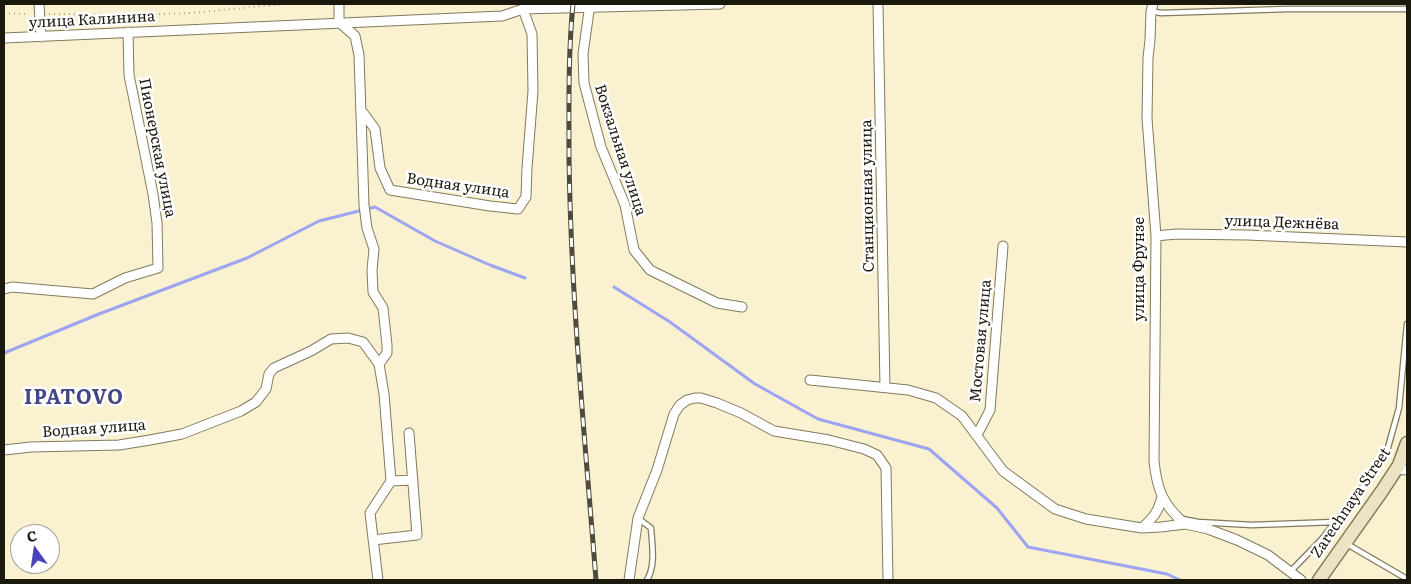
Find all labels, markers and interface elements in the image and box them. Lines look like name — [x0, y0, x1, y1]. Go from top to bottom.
street label: улица Калинина — [28, 8, 156, 32]
street label: Пионерская улица — [135, 77, 179, 219]
street label: Вокзальная улица — [590, 82, 650, 218]
street label: Станционная улица — [858, 119, 878, 273]
street label: Водная улица — [405, 170, 511, 202]
street label: улица Дежнёва — [1224, 212, 1340, 234]
street label: улица Фрунзе — [1131, 217, 1149, 321]
street label: Мостовая улица — [967, 279, 995, 403]
district label: IPATOVO — [23, 386, 125, 410]
street label: Водная улица — [42, 416, 146, 442]
street label: Zarechnaya Street — [1307, 444, 1395, 562]
north arrow — [10, 524, 60, 574]
text: С — [24, 525, 39, 546]

